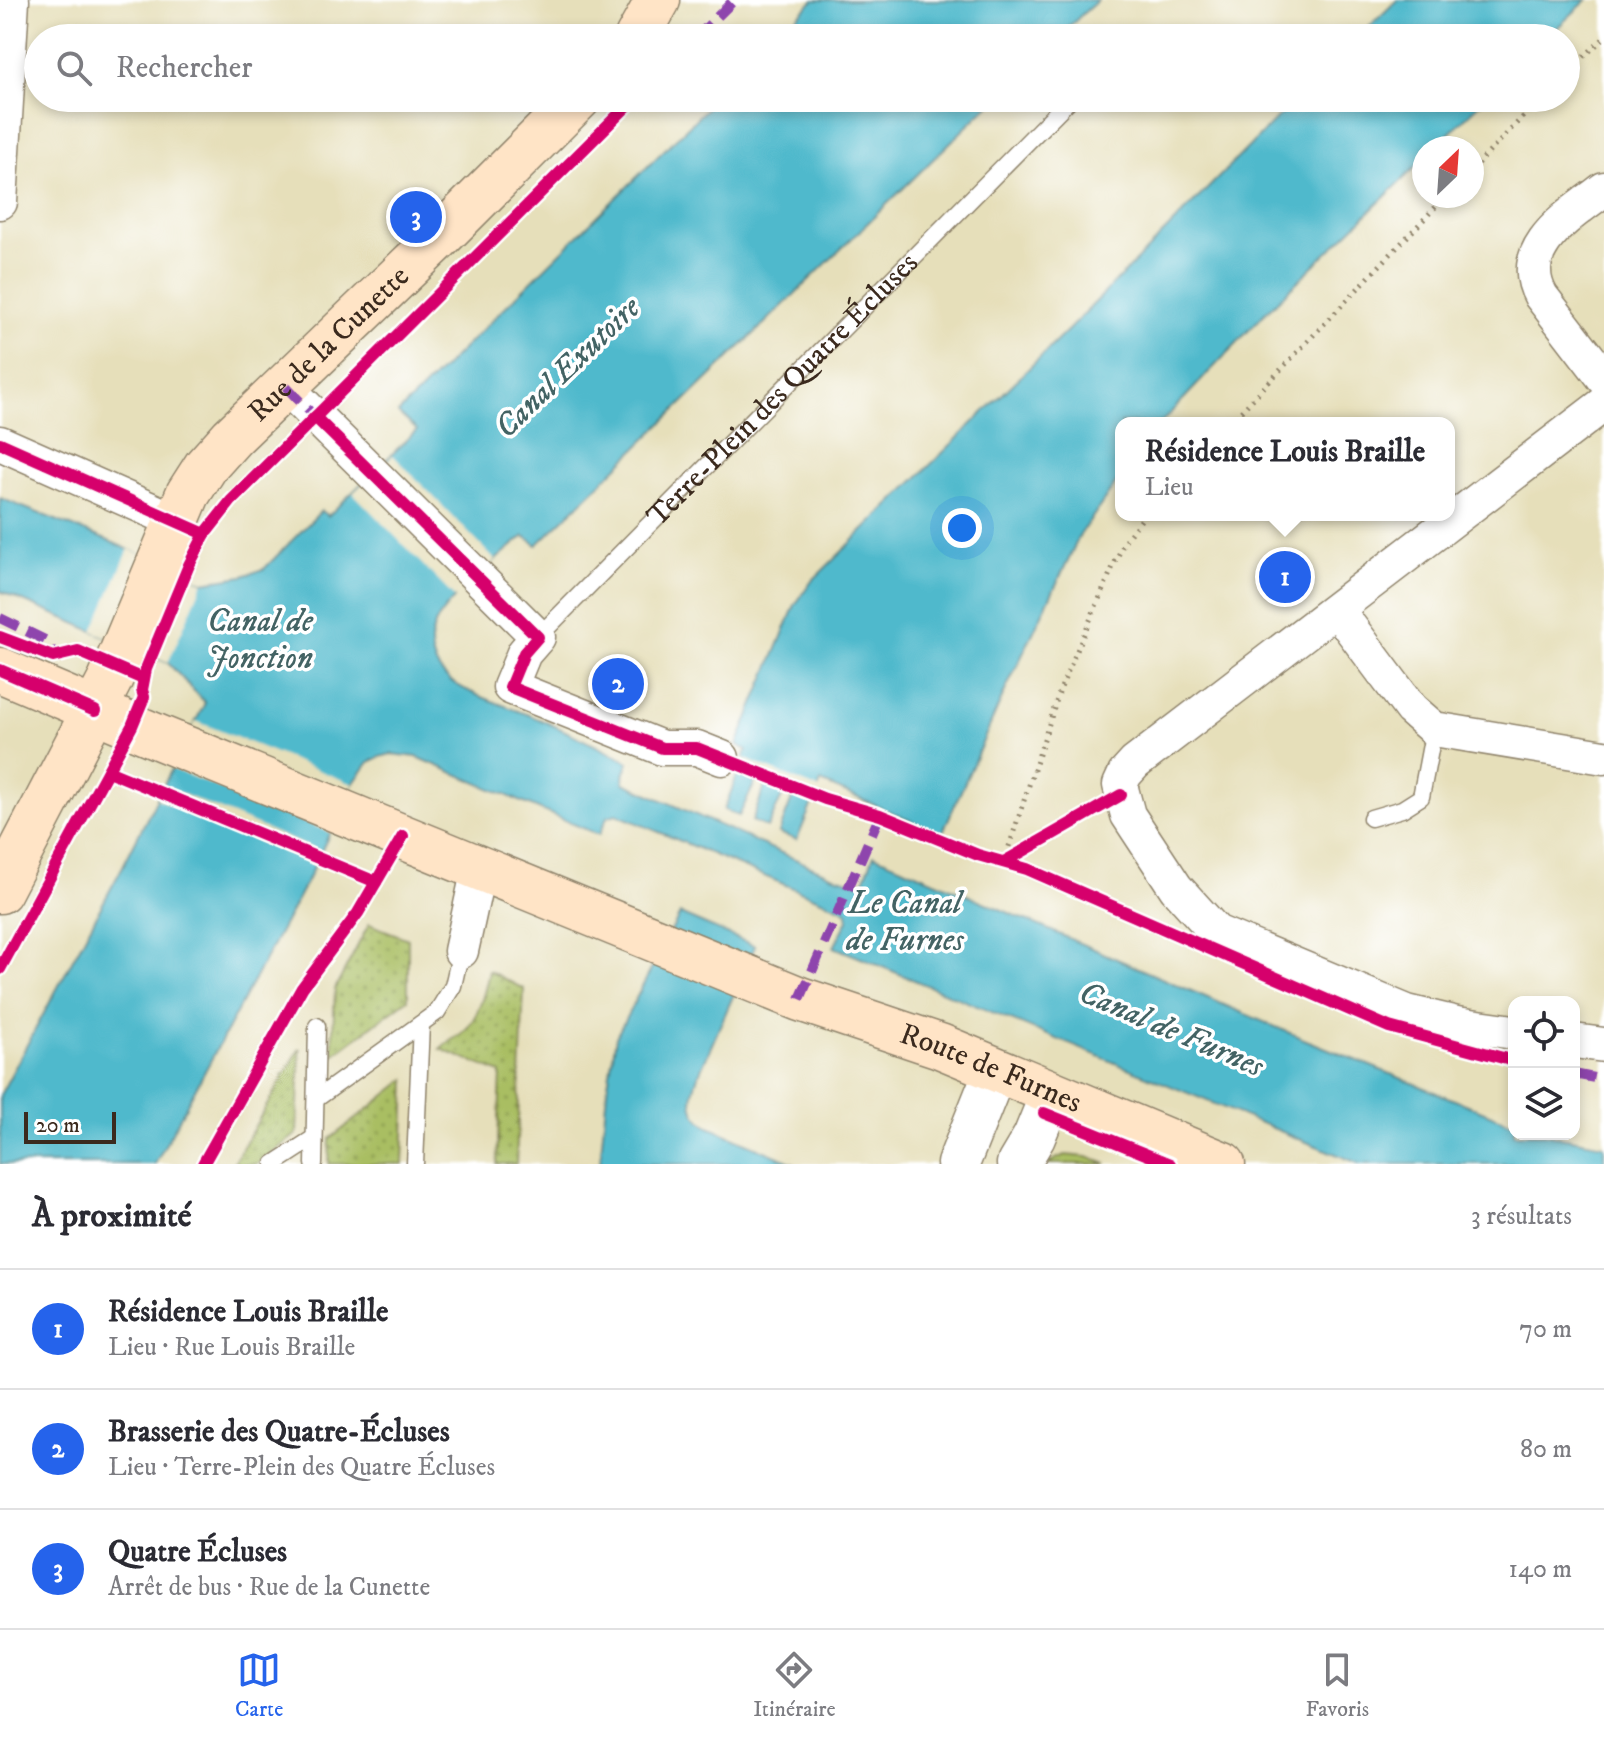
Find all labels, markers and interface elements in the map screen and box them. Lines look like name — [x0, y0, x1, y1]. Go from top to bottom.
search box — [24, 24, 1580, 112]
icon: search — [52, 46, 96, 90]
text: Rechercher — [116, 50, 252, 87]
north arrow — [1412, 136, 1484, 208]
pin: 3 — [390, 187, 442, 247]
street label: Terre-Plein des Quatre Écluses — [639, 245, 926, 534]
street label: Rue de la Cunette — [240, 258, 417, 430]
water label: Canal Exutoire — [487, 288, 650, 447]
popup — [1115, 417, 1455, 521]
text: Résidence Louis Braille — [1145, 434, 1425, 471]
text: Lieu — [1145, 471, 1194, 504]
your location — [942, 508, 982, 548]
pin: 1 — [1259, 547, 1311, 607]
water label: Canal de Jonction — [207, 602, 314, 679]
pin: 2 — [592, 654, 644, 714]
water label: Le Canal de Furnes — [845, 884, 965, 961]
water label: Canal de Furnes — [1073, 973, 1271, 1087]
map controls — [1508, 996, 1580, 1140]
button: locate — [1508, 996, 1580, 1068]
street label: Route de Furnes — [895, 1015, 1087, 1121]
button: layers — [1508, 1068, 1580, 1140]
scale bar — [24, 1108, 116, 1144]
text: 20 m — [36, 1112, 80, 1139]
text: À proximité — [32, 1195, 192, 1237]
text: 3 résultats — [1471, 1200, 1572, 1233]
text: Résidence Louis Braille — [108, 1294, 388, 1331]
text: 1 — [53, 1313, 63, 1346]
text: 70 m — [1519, 1313, 1572, 1346]
text: Lieu · Rue Louis Braille — [108, 1331, 355, 1364]
text: Brasserie des Quatre-Écluses — [108, 1414, 450, 1451]
text: 2 — [52, 1433, 64, 1466]
text: 80 m — [1520, 1433, 1572, 1466]
text: Lieu · Terre-Plein des Quatre Écluses — [108, 1451, 495, 1484]
text: Quatre Écluses — [108, 1534, 287, 1571]
text: 3 — [53, 1553, 63, 1586]
text: 140 m — [1508, 1553, 1572, 1586]
text: Arrêt de bus · Rue de la Cunette — [108, 1571, 430, 1604]
tab: Carte — [235, 1648, 283, 1723]
tab: Itinéraire — [753, 1648, 836, 1723]
tab: Favoris — [1306, 1648, 1369, 1723]

